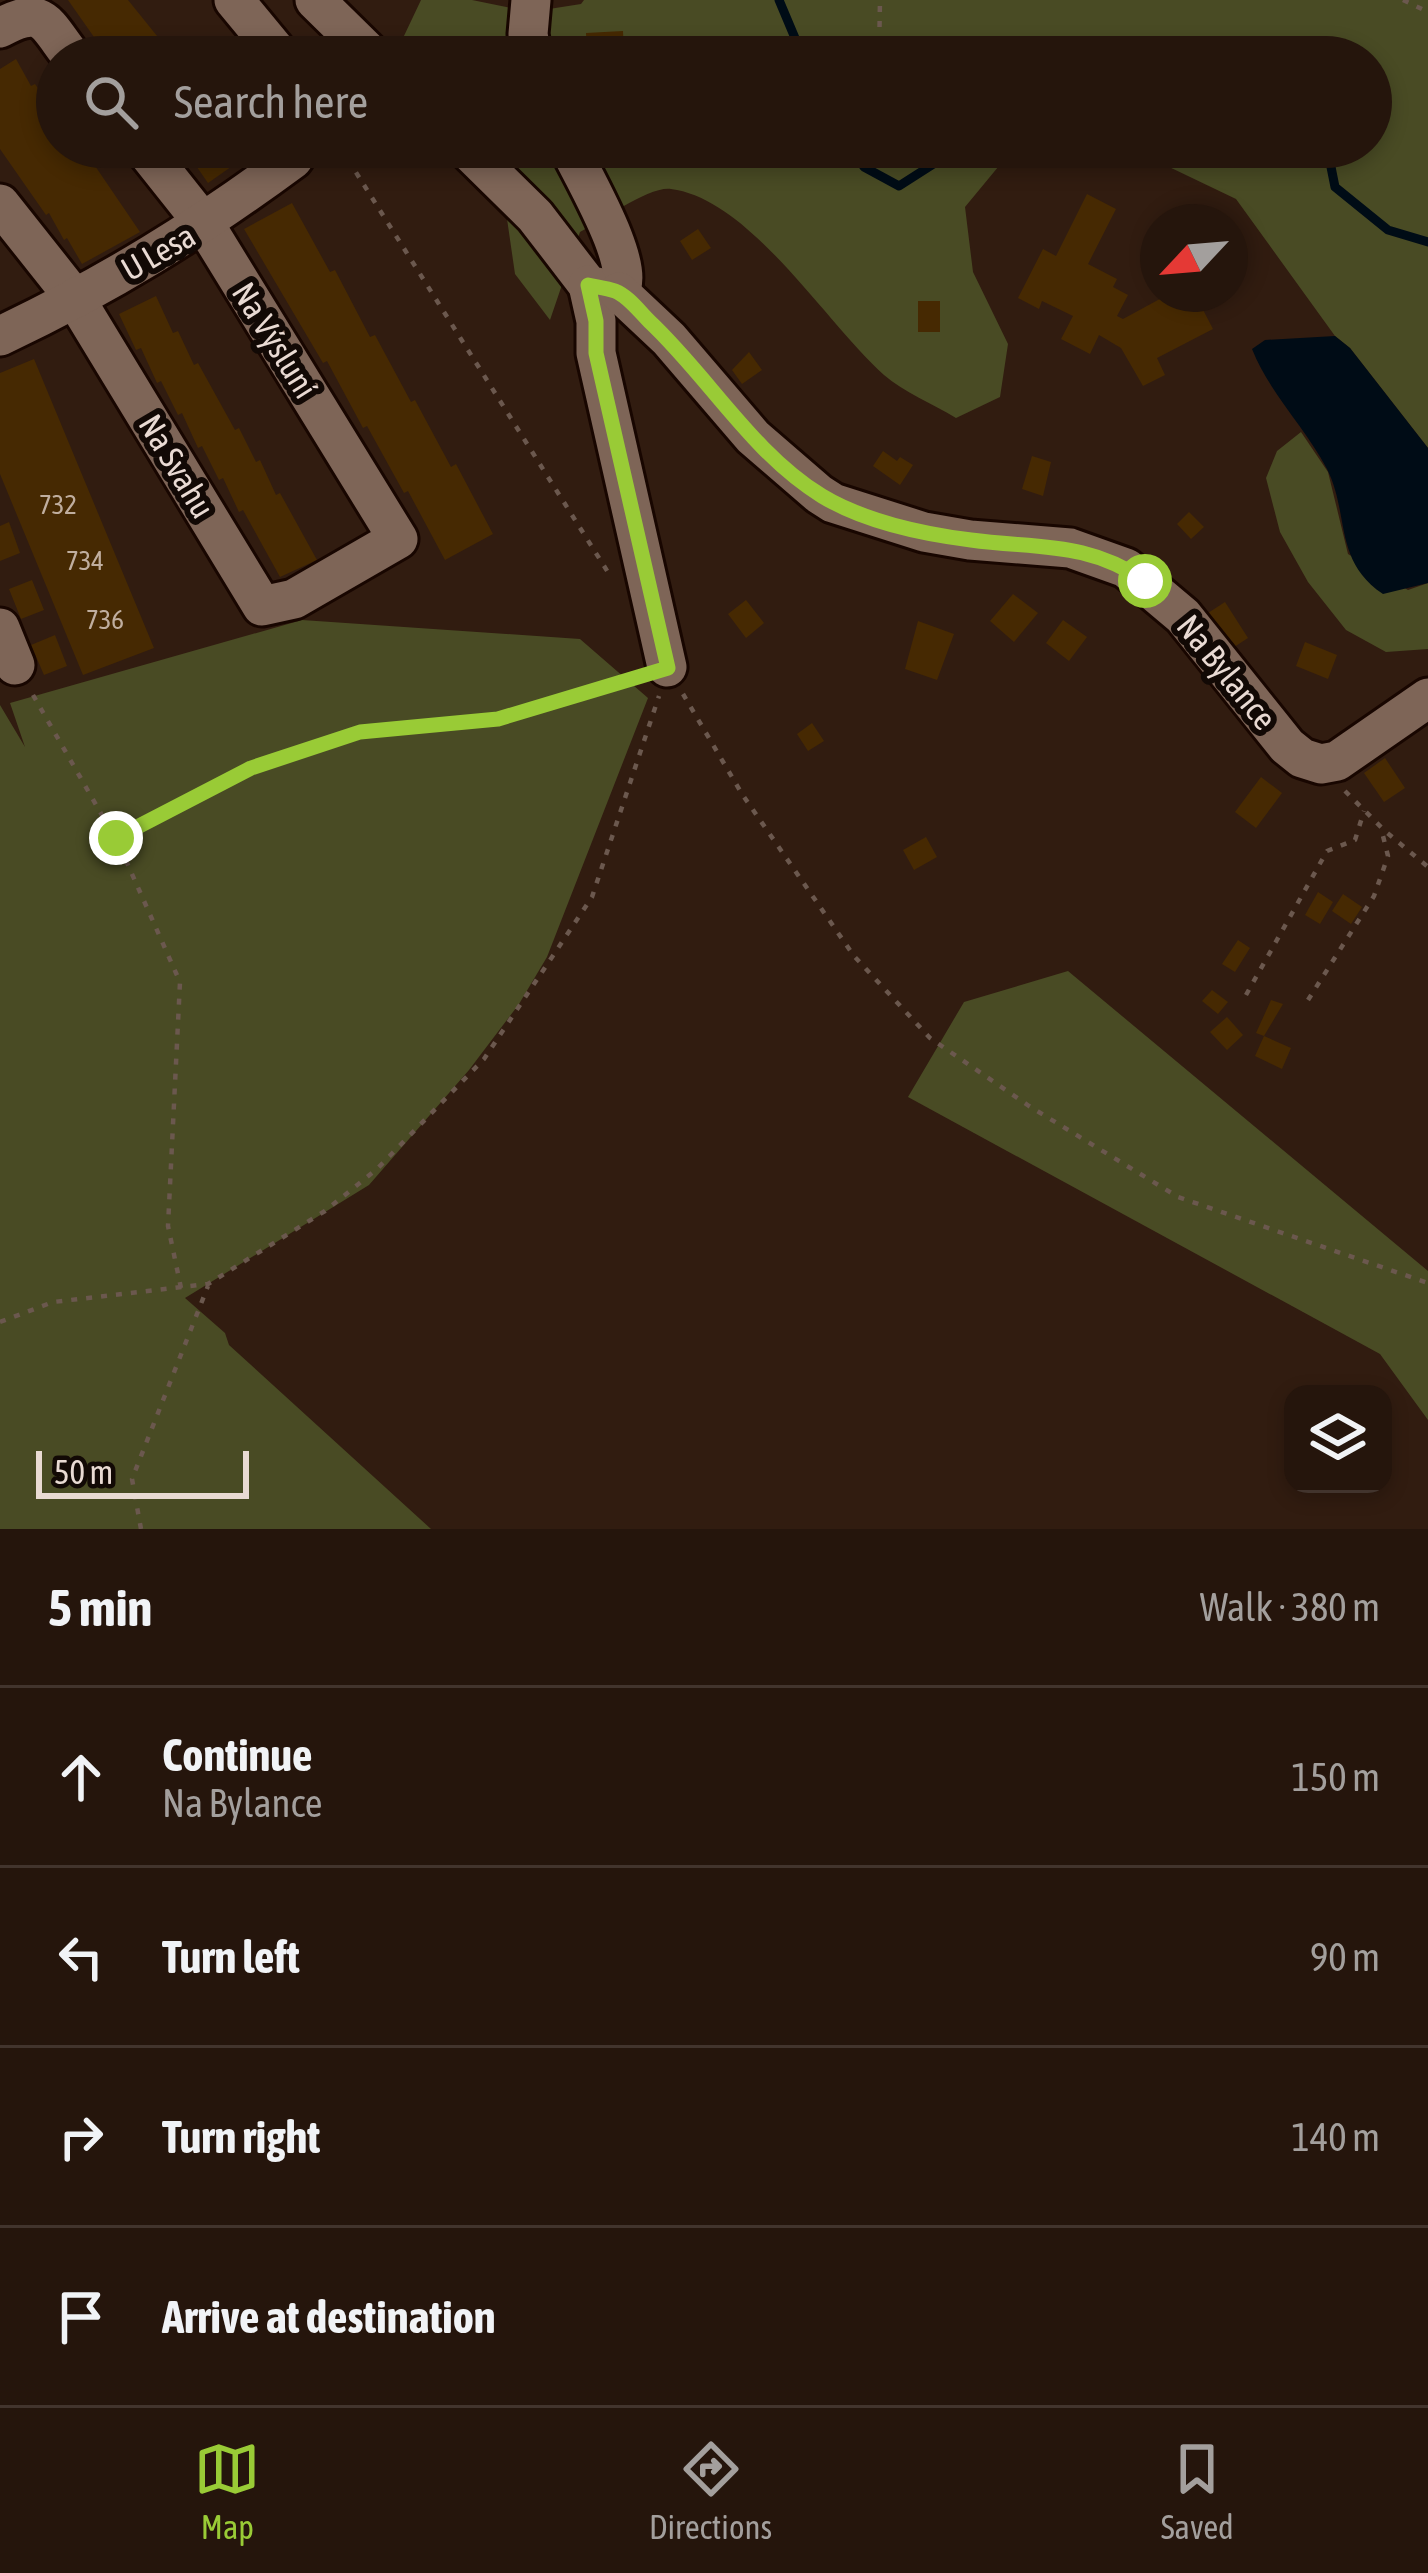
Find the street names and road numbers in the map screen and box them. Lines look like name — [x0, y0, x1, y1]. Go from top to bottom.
street label: U Lesa — [114, 216, 202, 288]
street label: Na Výsluní — [225, 275, 325, 405]
street label: Na Svahu — [132, 408, 222, 524]
street label: Na Bylance — [1169, 607, 1285, 737]

